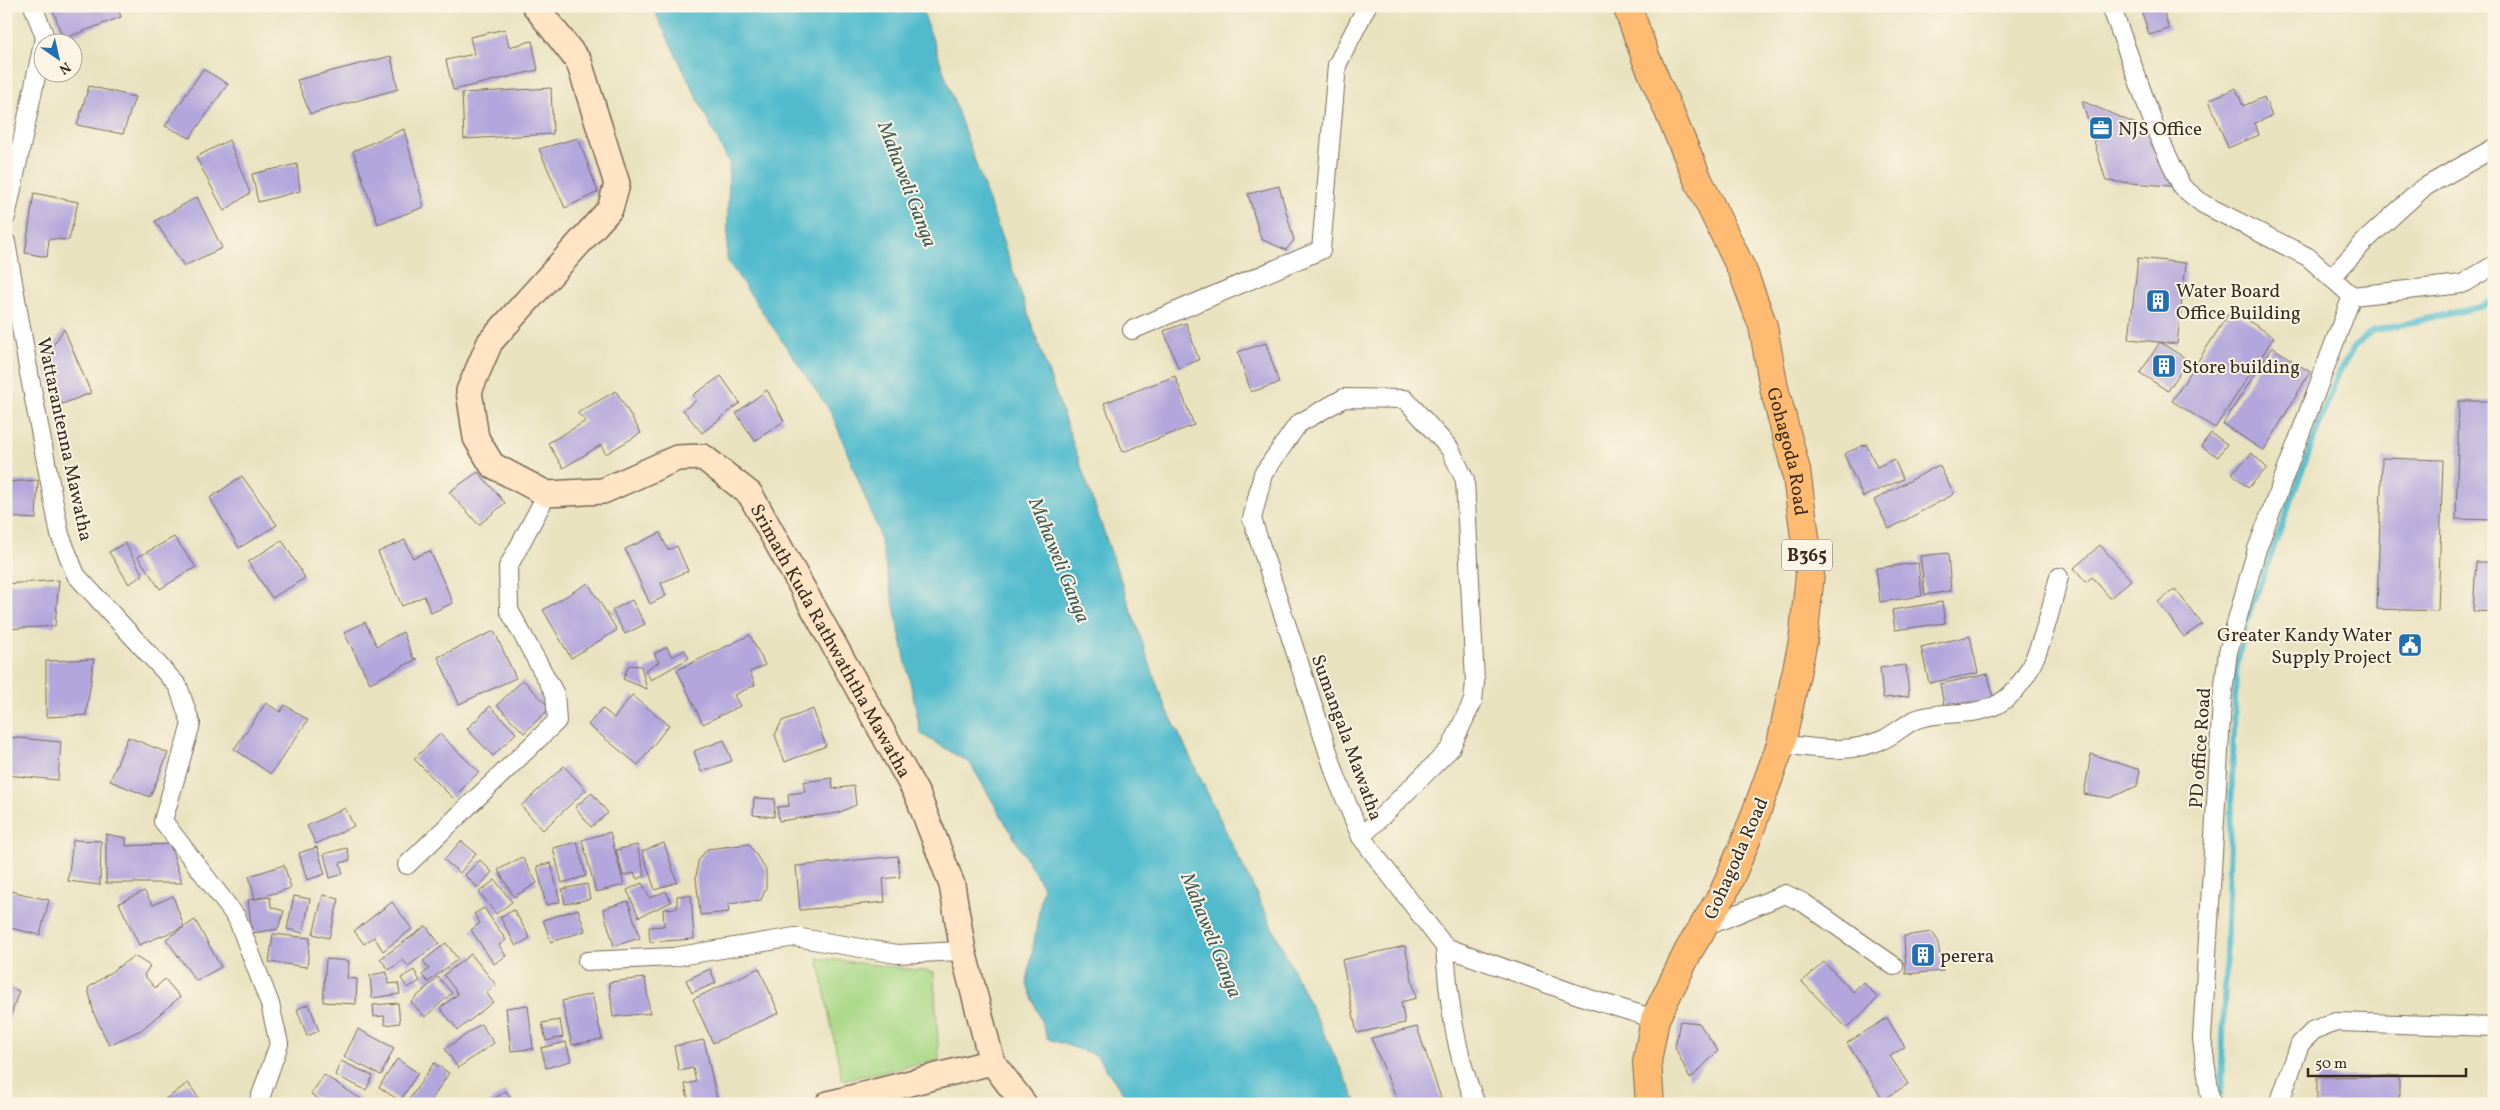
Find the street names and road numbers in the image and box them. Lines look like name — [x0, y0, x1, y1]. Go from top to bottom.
street label: Wattarantenna Mawatha — [30, 335, 98, 544]
street label: Gohagoda Road — [1759, 385, 1813, 517]
street label: Srimath Kuda Rathwaththa Mawatha — [743, 500, 916, 783]
road number: B365 — [1782, 540, 1832, 570]
street label: Sumangala Mawatha — [1304, 651, 1388, 824]
street label: PD office Road — [2184, 687, 2218, 809]
street label: Gohagoda Road — [1698, 794, 1775, 924]

